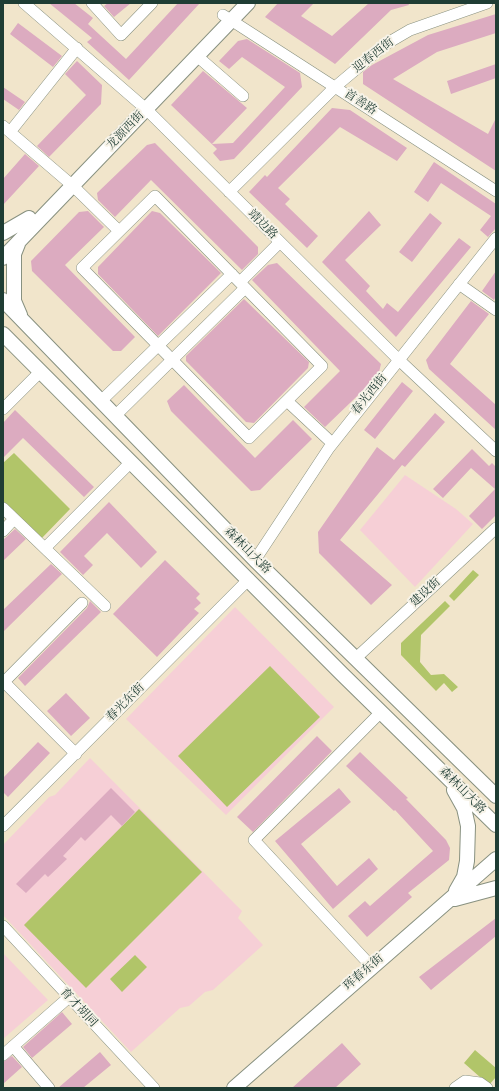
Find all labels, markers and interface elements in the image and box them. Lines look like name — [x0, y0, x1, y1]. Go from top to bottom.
street label: 迎春西街 — [351, 36, 397, 76]
street label: 首善路 — [341, 87, 379, 119]
street label: 龙源西街 — [104, 109, 148, 153]
street label: 靖边路 — [244, 207, 280, 243]
street label: 春光西街 — [349, 372, 391, 418]
street label: 森林山大路 — [221, 525, 273, 577]
street label: 建设街 — [408, 575, 444, 611]
street label: 春光东街 — [104, 681, 148, 725]
street label: 森林山大路 — [436, 765, 488, 817]
street label: 珲春东街 — [341, 952, 387, 994]
street label: 育才胡同 — [56, 986, 100, 1030]

